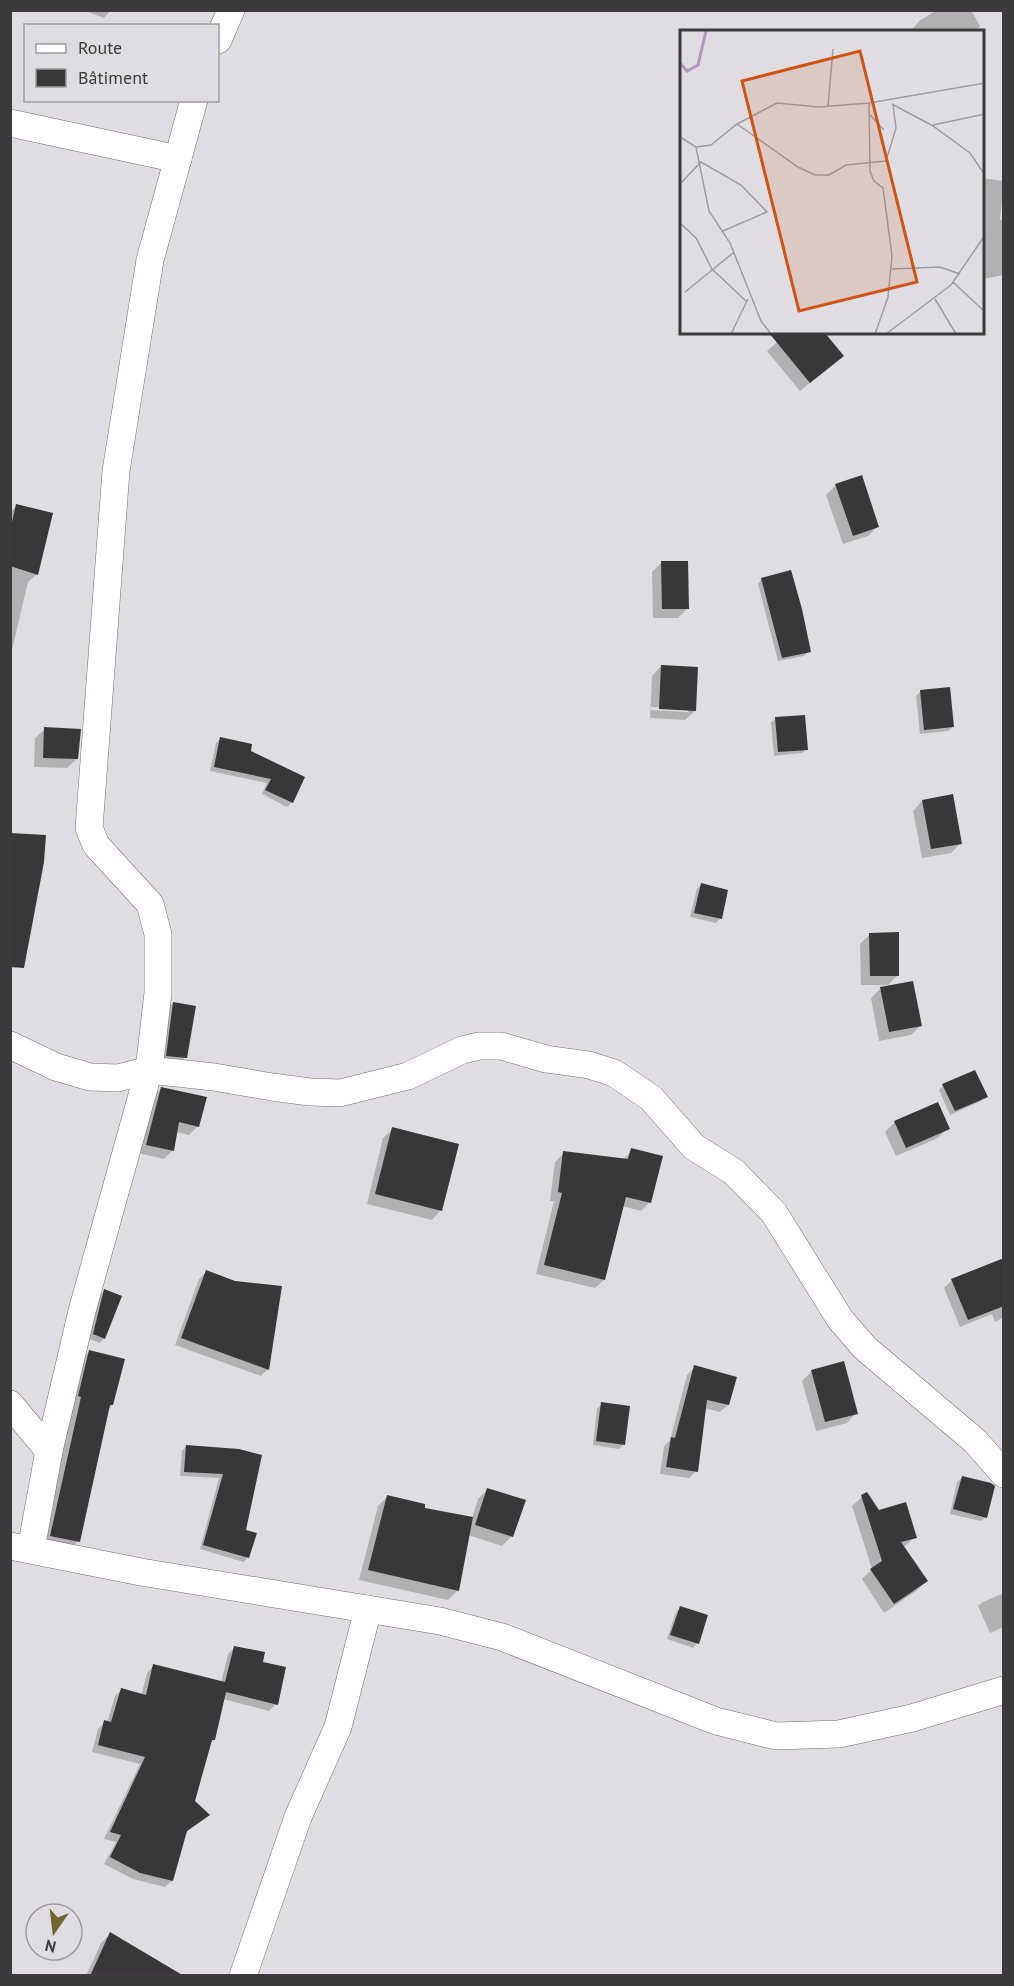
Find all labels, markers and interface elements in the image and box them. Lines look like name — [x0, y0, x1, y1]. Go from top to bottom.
legend — [24, 24, 219, 102]
inset map — [680, 30, 984, 334]
text: Route — [78, 36, 122, 59]
text: Bâtiment — [78, 66, 148, 89]
north arrow — [24, 1902, 84, 1962]
text: N — [43, 1936, 58, 1958]

